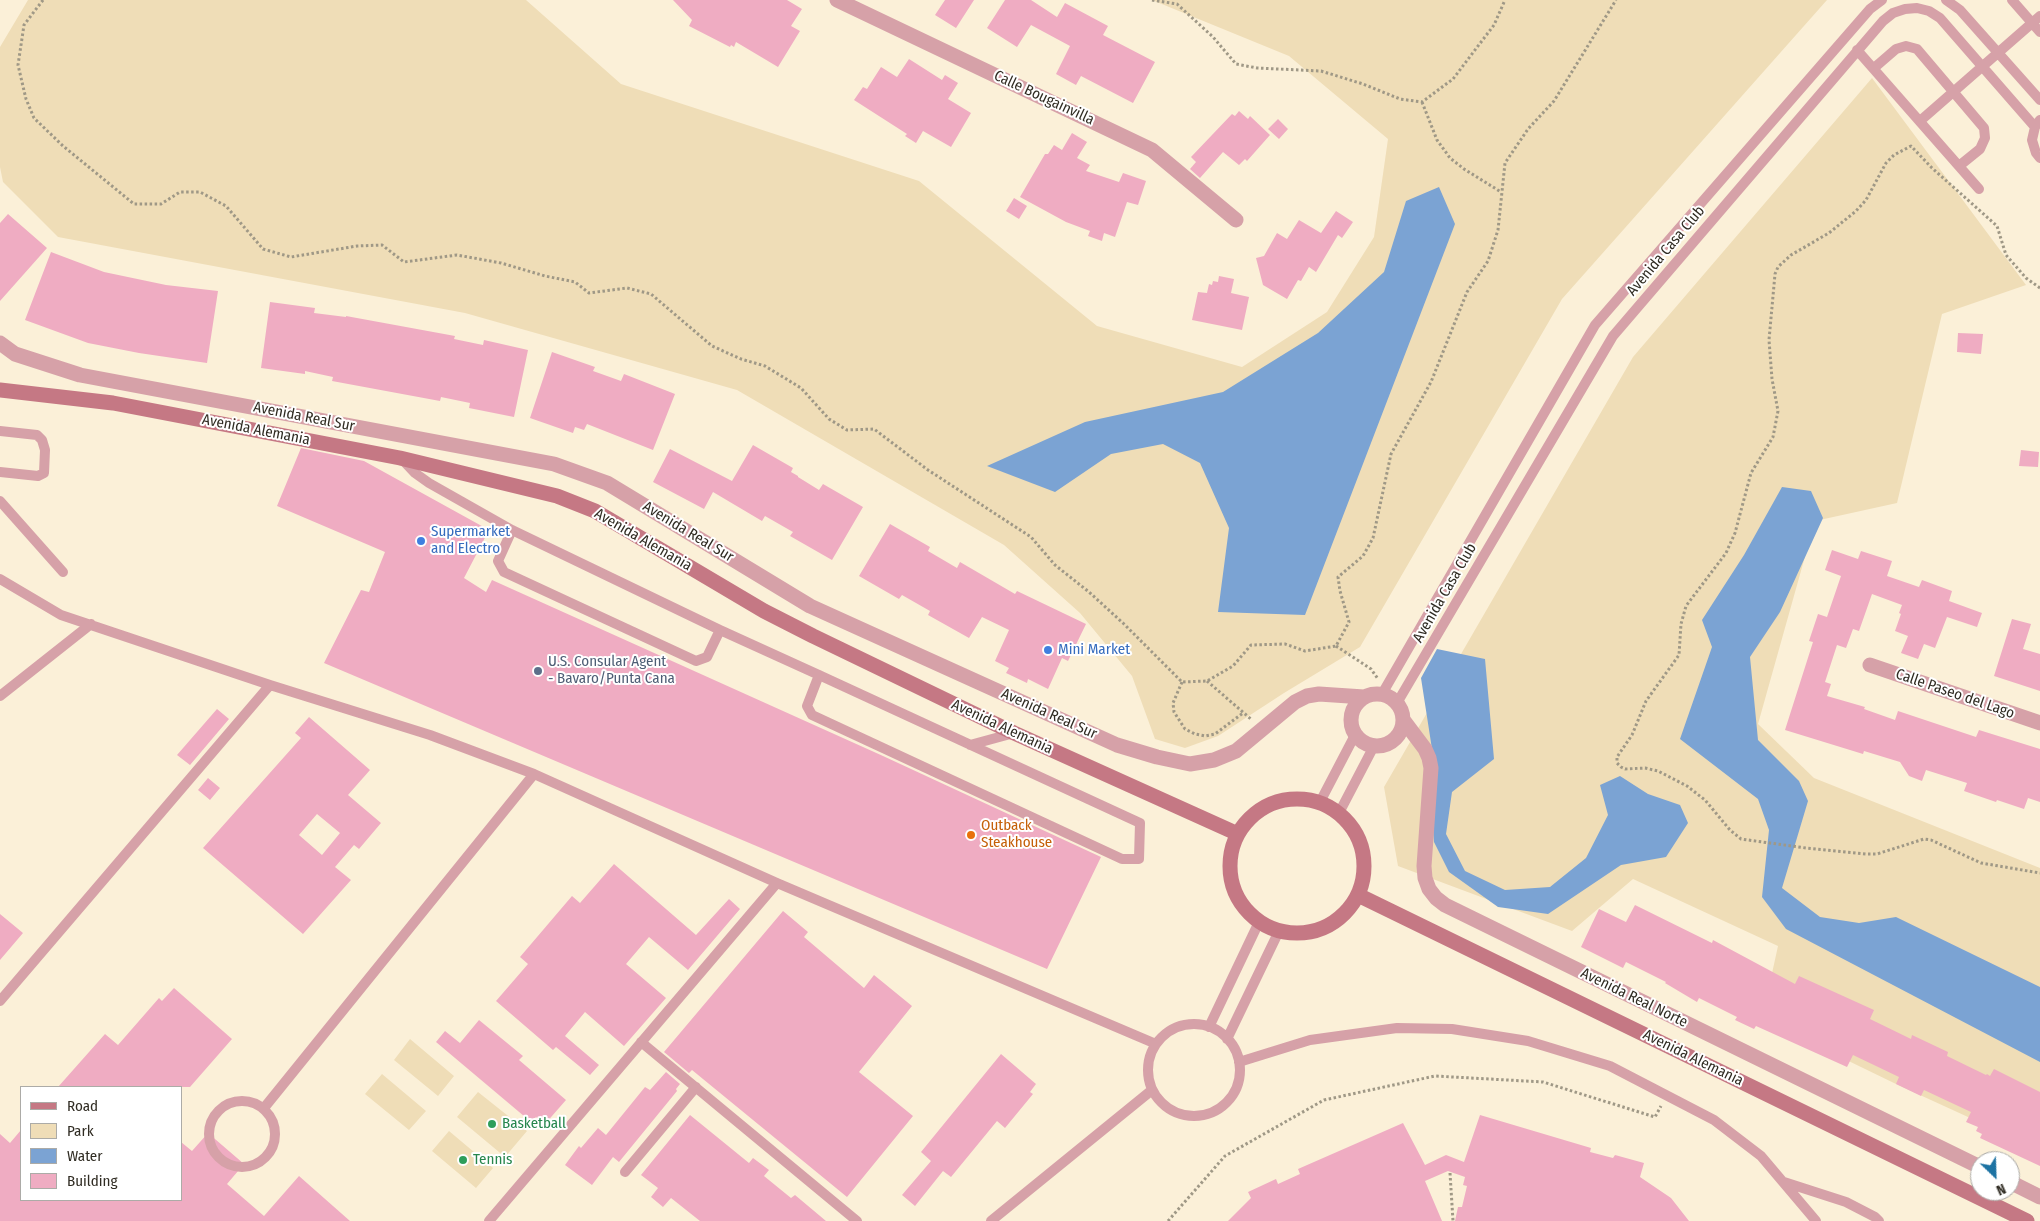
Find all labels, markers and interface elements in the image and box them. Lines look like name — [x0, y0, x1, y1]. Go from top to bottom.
street label: Calle Bougainvilla — [991, 67, 1097, 129]
street label: Avenida Casa Club — [1623, 202, 1709, 300]
street label: Avenida Real Sur — [252, 398, 356, 436]
street label: Avenida Alemania — [200, 411, 312, 449]
street label: Avenida Real Sur — [639, 498, 737, 566]
street label: Avenida Alemania — [591, 505, 695, 575]
place label: Supermarket and Electro — [431, 523, 510, 558]
marker: Supermarket and Electro — [415, 535, 427, 547]
street label: Avenida Casa Club — [1409, 540, 1481, 646]
place label: Mini Market — [1058, 641, 1130, 659]
marker: Mini Market — [1042, 644, 1054, 656]
place label: U.S. Consular Agent - Bavaro/Punta Cana — [548, 653, 675, 688]
marker: U.S. Consular Agent - Bavaro/Punta Cana — [532, 665, 544, 677]
street label: Calle Paseo del Lago — [1893, 665, 2017, 723]
street label: Avenida Real Sur — [998, 685, 1100, 743]
street label: Avenida Alemania — [949, 696, 1055, 758]
place label: Outback Steakhouse — [981, 817, 1052, 852]
marker: Outback Steakhouse — [965, 829, 977, 841]
street label: Avenida Real Norte — [1578, 964, 1690, 1032]
street label: Avenida Alemania — [1640, 1026, 1746, 1090]
legend — [20, 1086, 182, 1201]
text: Road — [67, 1097, 98, 1115]
place label: Basketball — [502, 1115, 566, 1133]
marker: Basketball — [486, 1118, 498, 1130]
text: Park — [67, 1122, 94, 1140]
text: Water — [67, 1147, 102, 1165]
place label: Tennis — [473, 1151, 513, 1169]
north arrow — [1970, 1151, 2020, 1201]
marker: Tennis — [457, 1154, 469, 1166]
text: Building — [67, 1172, 118, 1190]
text: N — [1994, 1180, 2008, 1199]

